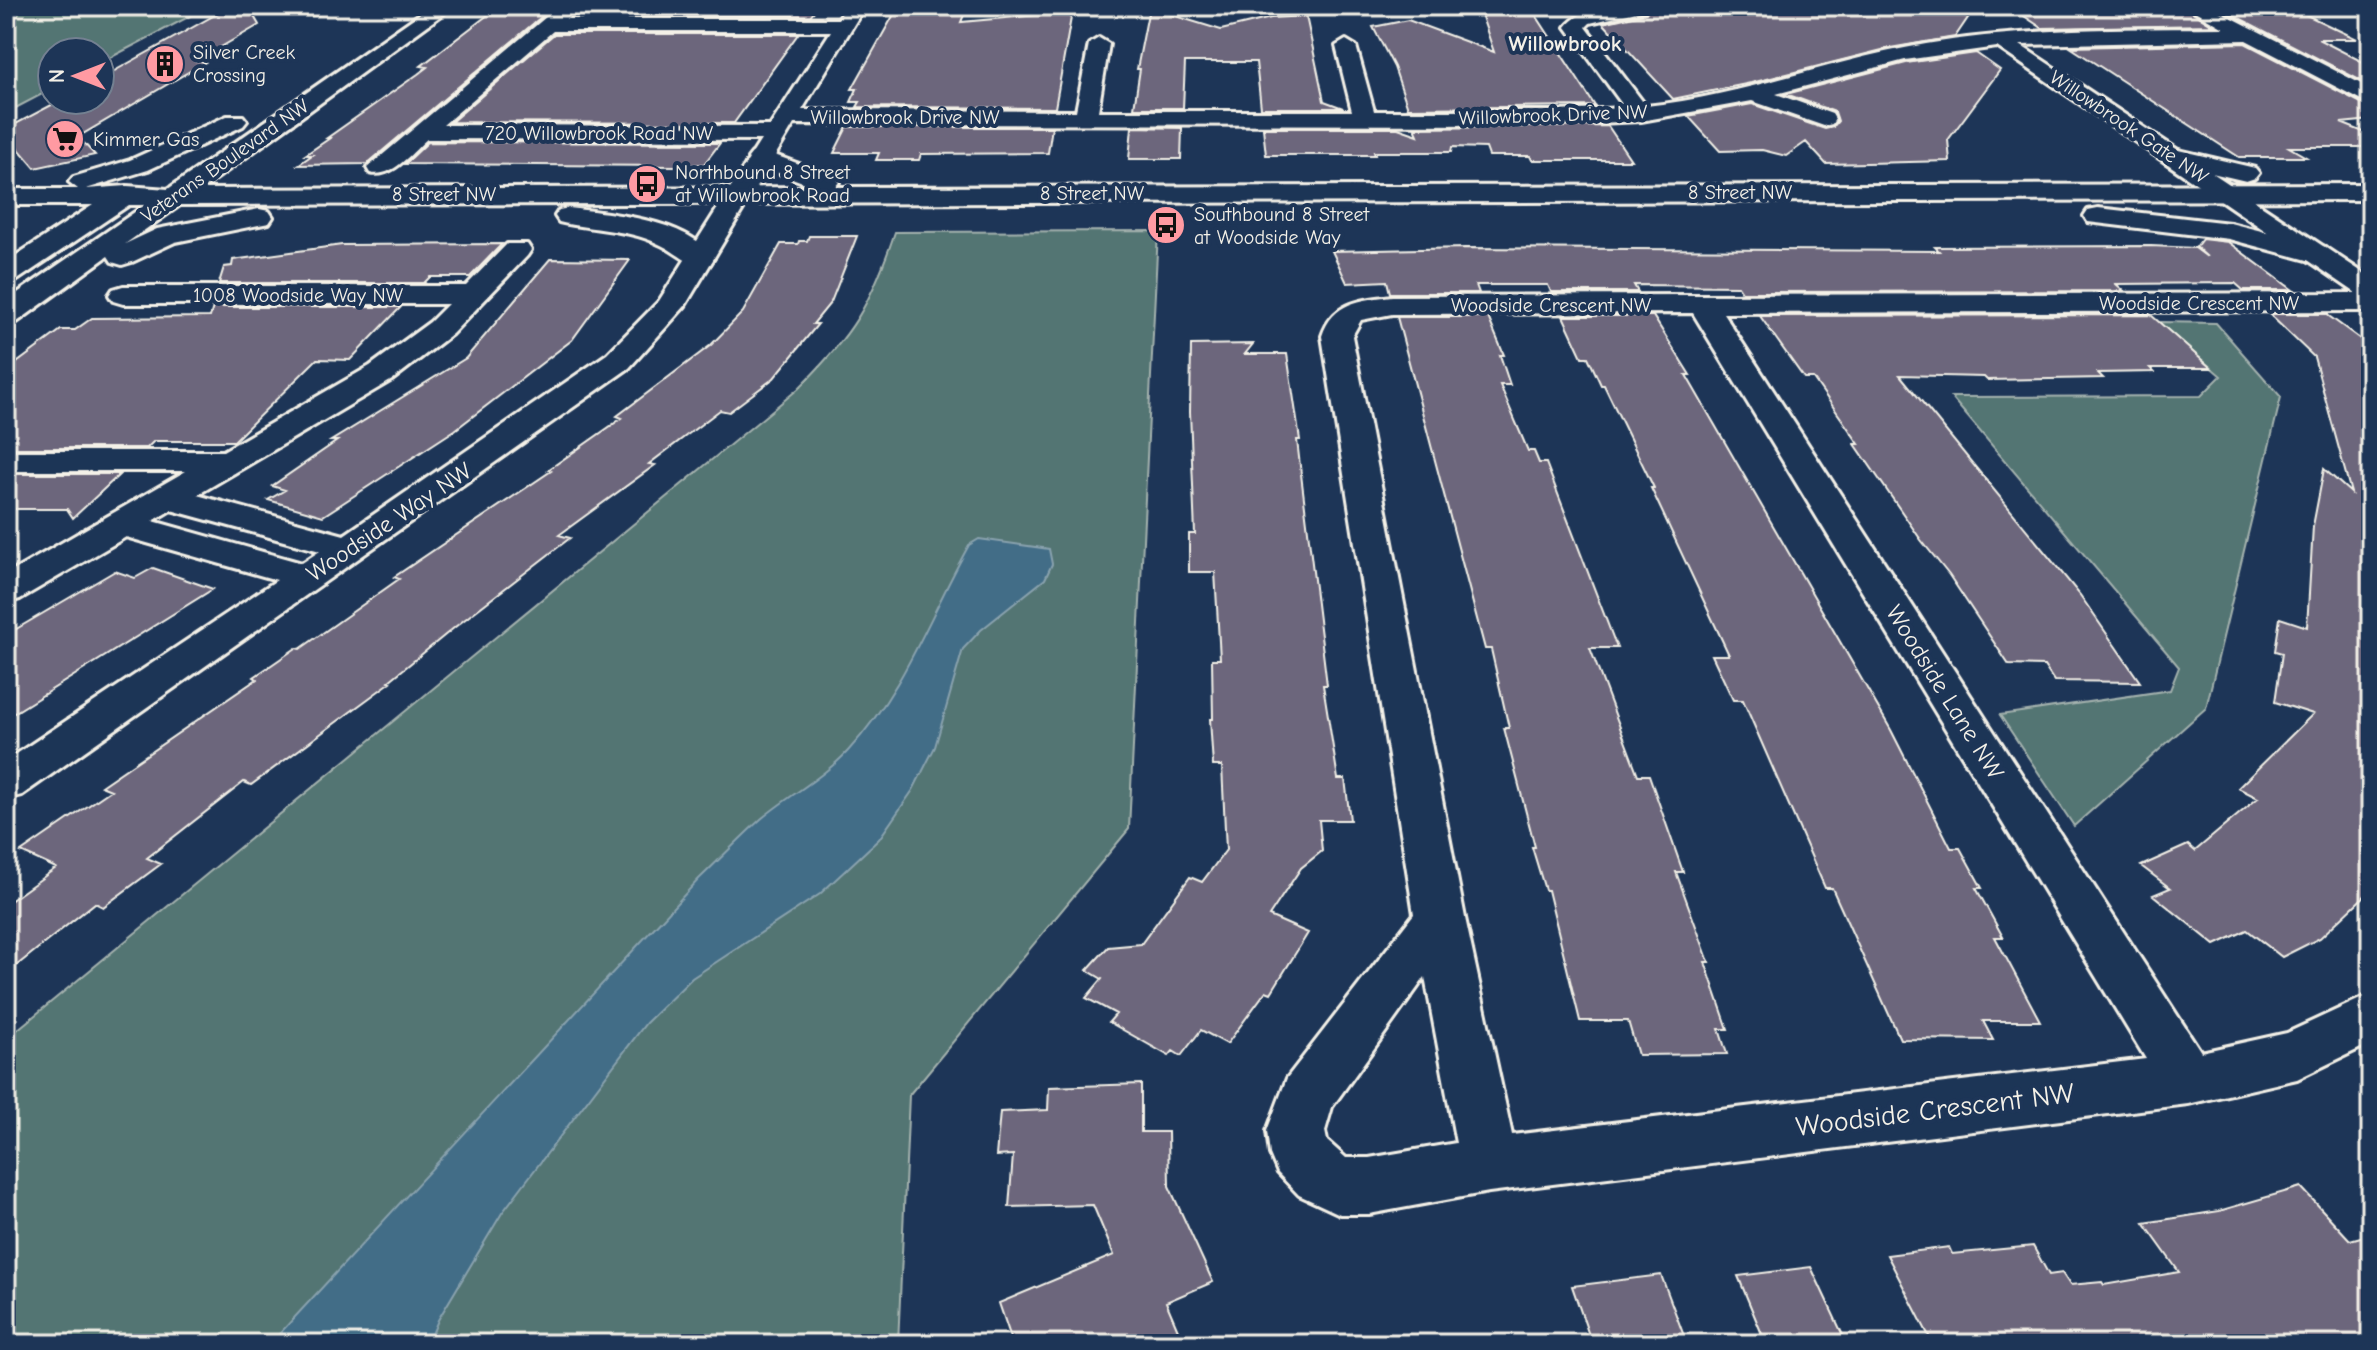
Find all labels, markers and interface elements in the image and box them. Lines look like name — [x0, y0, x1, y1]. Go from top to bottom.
district label: Willowbrook — [1509, 31, 1622, 57]
north arrow — [36, 36, 116, 116]
place label: Silver Creek Crossing — [193, 41, 295, 87]
building icon: Silver Creek Crossing — [144, 43, 186, 85]
street label: Willowbrook Gate NW — [2046, 66, 2213, 189]
text: N — [44, 69, 70, 83]
street label: Veterans Boulevard NW — [137, 94, 314, 228]
street label: Willowbrook Drive NW — [1458, 100, 1649, 130]
street label: Willowbrook Drive NW — [810, 106, 1000, 129]
supermarket icon: Kimmer Gas — [44, 118, 86, 160]
street label: 720 Willowbrook Road NW — [485, 122, 714, 145]
place label: Kimmer Gas — [93, 128, 199, 151]
place label: Northbound 8 Street at Willowbrook Road — [675, 161, 851, 207]
bus stop icon: Northbound 8 Street at Willowbrook Road — [626, 163, 668, 205]
street label: 8 Street NW — [1688, 181, 1793, 204]
street label: 8 Street NW — [1040, 182, 1145, 205]
street label: 8 Street NW — [392, 183, 497, 206]
place label: Southbound 8 Street at Woodside Way — [1194, 203, 1370, 249]
bus stop icon: Southbound 8 Street at Woodside Way — [1145, 204, 1187, 246]
street label: 1008 Woodside Way NW — [193, 284, 404, 307]
street label: Woodside Crescent NW — [2099, 292, 2300, 315]
street label: Woodside Crescent NW — [1451, 294, 1652, 317]
street label: Woodside Way NW — [301, 456, 477, 588]
street label: Woodside Lane NW — [1880, 600, 2010, 784]
street label: Woodside Crescent NW — [1794, 1077, 2077, 1143]

